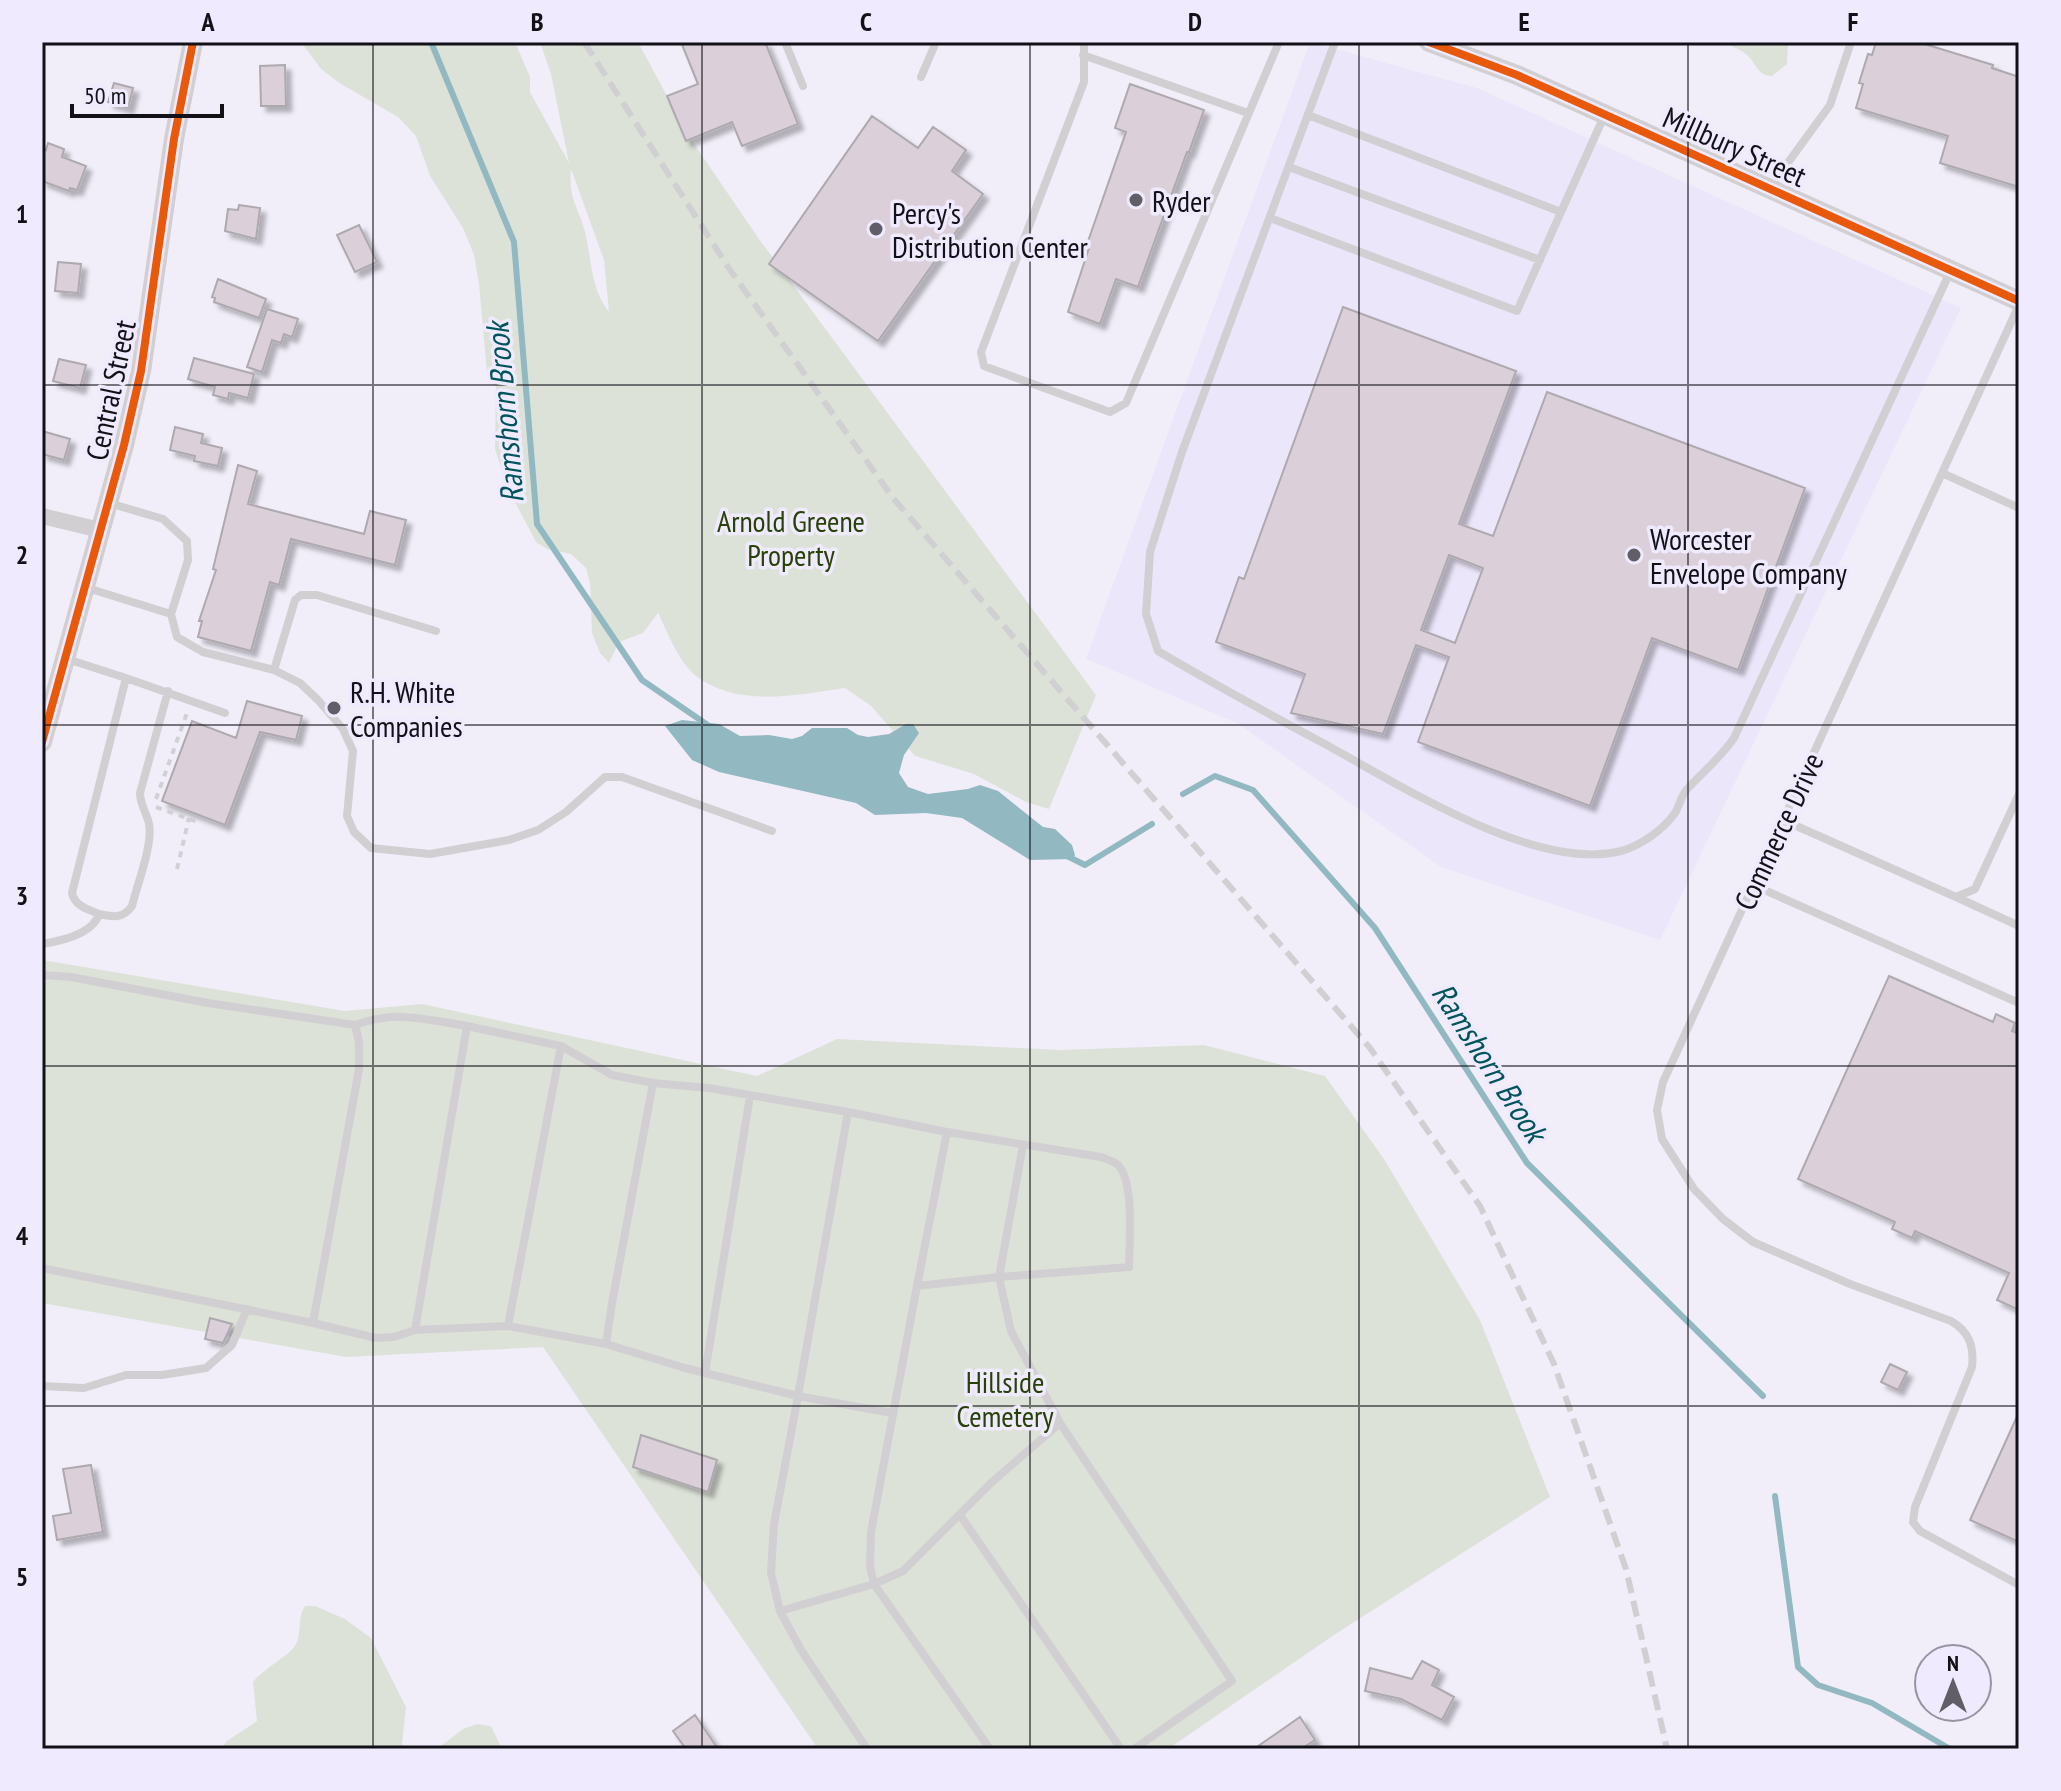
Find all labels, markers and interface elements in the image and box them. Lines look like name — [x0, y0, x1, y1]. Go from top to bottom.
text: A — [200, 5, 215, 38]
text: B — [531, 5, 544, 38]
text: C — [860, 5, 872, 38]
text: D — [1188, 5, 1202, 38]
text: E — [1518, 5, 1530, 38]
text: F — [1848, 5, 1859, 38]
scale bar — [72, 68, 222, 118]
text: 50 m — [84, 80, 126, 111]
street label: Millbury Street — [1657, 97, 1813, 195]
place label: Ryder — [1152, 181, 1211, 220]
marker: Ryder — [1127, 191, 1145, 209]
place label: Percy's Distribution Center — [892, 193, 1089, 266]
text: 1 — [16, 197, 28, 230]
marker: Percy's Distribution Center — [867, 220, 885, 238]
street label: Central Street — [76, 316, 144, 464]
water label: Ramshorn Brook — [475, 317, 533, 505]
park label: Arnold Greene Property — [717, 501, 865, 574]
place label: Worcester Envelope Company — [1650, 519, 1847, 592]
text: 2 — [16, 538, 28, 571]
marker: Worcester Envelope Company — [1625, 546, 1643, 564]
place label: R.H. White Companies — [350, 672, 463, 745]
marker: R.H. White Companies — [325, 699, 343, 717]
street label: Commerce Drive — [1725, 746, 1831, 916]
text: 3 — [16, 879, 28, 912]
water label: Ramshorn Brook — [1423, 975, 1559, 1152]
text: 4 — [16, 1219, 29, 1252]
park label: Hillside Cemetery — [956, 1362, 1054, 1435]
text: 5 — [16, 1560, 28, 1593]
north arrow — [1913, 1643, 1993, 1723]
text: N — [1947, 1649, 1959, 1677]

